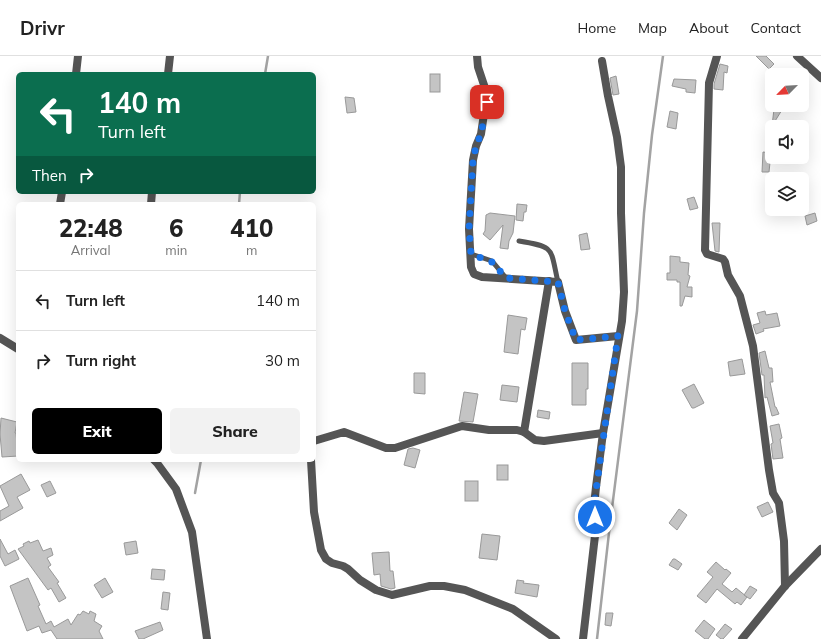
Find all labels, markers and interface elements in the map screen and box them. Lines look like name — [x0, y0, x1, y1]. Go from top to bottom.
text: Drivr — [20, 16, 65, 40]
text: Home — [577, 19, 616, 37]
text: Map — [638, 19, 667, 37]
text: About — [689, 19, 729, 37]
text: Contact — [751, 19, 801, 37]
north arrow — [765, 68, 809, 112]
map controls — [765, 68, 809, 216]
text: 140 m — [98, 85, 181, 120]
pin — [470, 85, 504, 119]
icon: left — [32, 88, 84, 140]
icon: arrive — [476, 91, 498, 113]
text: Turn left — [98, 120, 166, 143]
button: sound — [765, 120, 809, 164]
icon: right — [75, 164, 97, 186]
text: Then — [32, 166, 67, 185]
button: layers — [765, 172, 809, 216]
text: 22:48 — [59, 213, 123, 243]
text: 6 — [169, 213, 184, 243]
text: 410 — [230, 213, 273, 243]
text: Arrival — [71, 242, 111, 258]
text: min — [165, 242, 187, 258]
text: m — [246, 242, 257, 258]
icon: left — [32, 290, 54, 312]
text: Turn left — [66, 291, 125, 310]
text: 140 m — [256, 291, 300, 310]
icon: right — [32, 350, 54, 372]
text: Turn right — [66, 351, 136, 370]
text: 30 m — [265, 351, 300, 370]
button: Exit — [32, 408, 162, 454]
button: Share — [170, 408, 300, 454]
position arrow — [574, 496, 616, 538]

